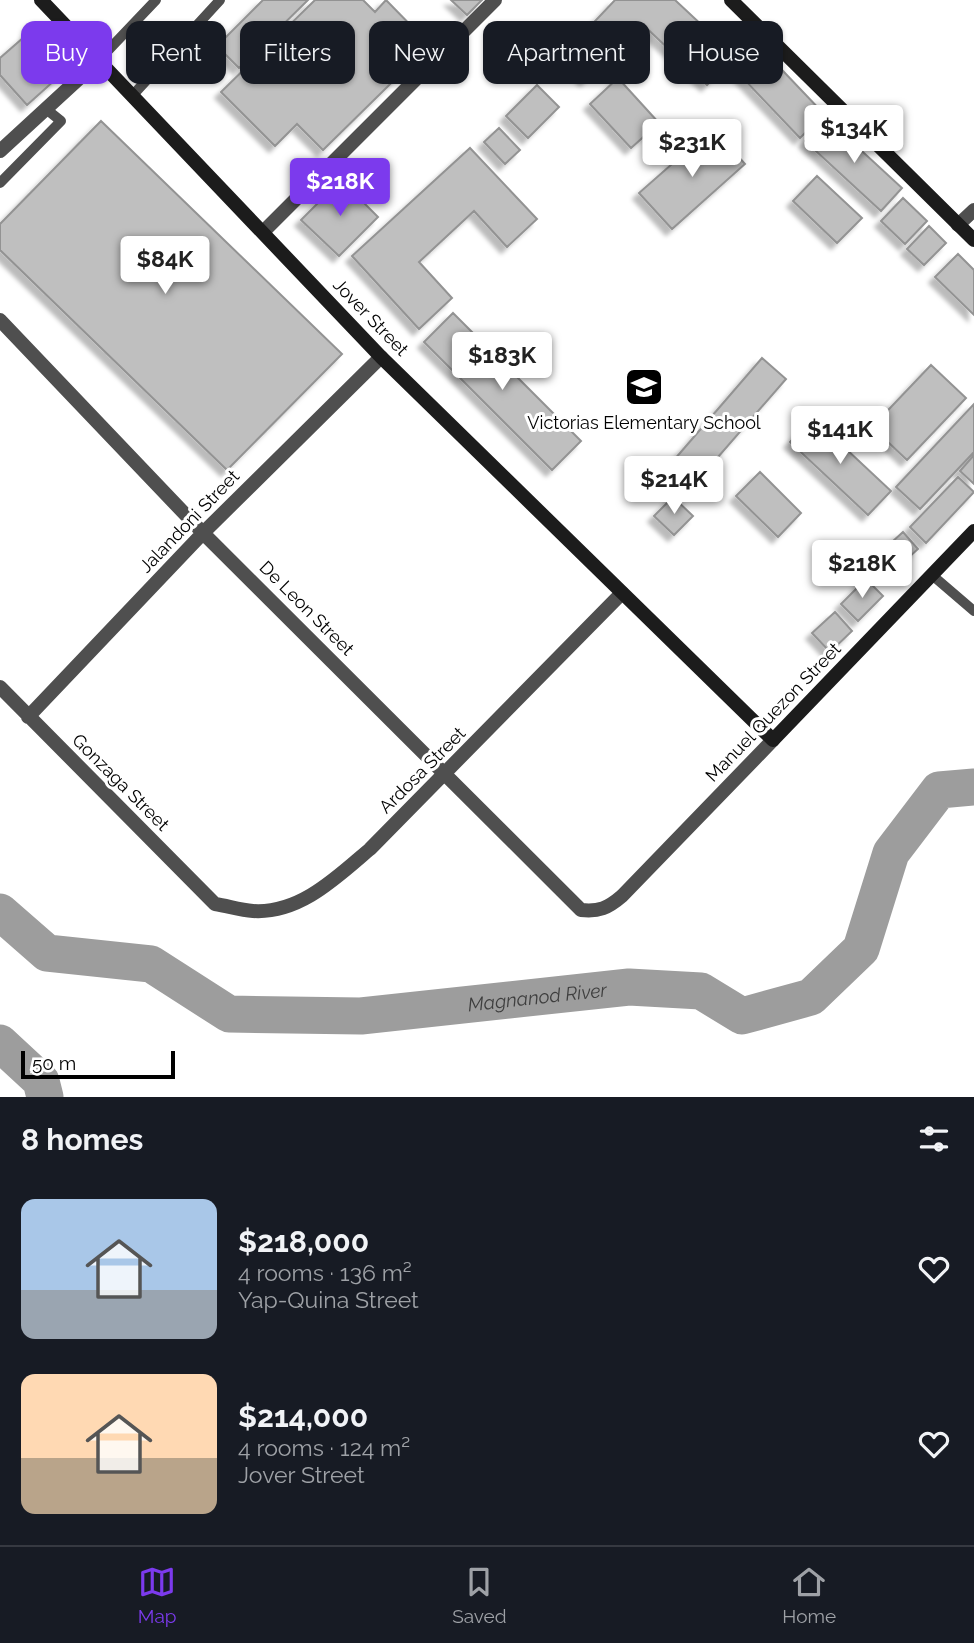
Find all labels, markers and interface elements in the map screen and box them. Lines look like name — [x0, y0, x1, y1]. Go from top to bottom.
chip: Buy — [21, 21, 112, 84]
chip: Rent — [126, 21, 226, 84]
chip: Filters — [240, 21, 355, 84]
chip: New — [369, 21, 469, 84]
chip: Apartment — [483, 21, 650, 84]
chip: House — [664, 21, 783, 84]
pin: $134K — [805, 106, 903, 165]
text: $134K — [820, 114, 888, 141]
pin: $231K — [643, 120, 741, 179]
text: $231K — [658, 128, 726, 155]
pin: $218K — [291, 158, 389, 218]
text: $218K — [306, 167, 374, 194]
pin: $84K — [124, 236, 206, 296]
text: $84K — [137, 245, 194, 272]
street label: Jover Street — [329, 274, 413, 360]
pin: $183K — [453, 332, 551, 392]
text: $183K — [468, 341, 536, 368]
school or university icon: Victorias Elementary School — [623, 366, 665, 408]
pin: $141K — [791, 406, 889, 466]
place label: Victorias Elementary School — [527, 412, 761, 433]
text: $141K — [807, 415, 873, 442]
pin: $214K — [625, 456, 723, 516]
street label: Jalandoni Street — [135, 465, 243, 577]
text: $214K — [640, 465, 708, 492]
pin: $218K — [813, 540, 911, 600]
text: $218K — [828, 549, 896, 576]
street label: De Leon Street — [256, 557, 358, 659]
street label: Manuel Quezon Street — [701, 638, 845, 786]
street label: Ardosa Street — [375, 723, 469, 817]
street label: Gonzaga Street — [68, 729, 174, 835]
water label: Magnanod River — [467, 978, 610, 1015]
scale bar — [21, 1048, 175, 1080]
text: 50 m — [32, 1052, 76, 1074]
icon: filters — [915, 1120, 953, 1158]
text: 8 homes — [21, 1122, 143, 1157]
text: $218,000 — [238, 1224, 369, 1259]
icon: home — [77, 1227, 161, 1311]
icon: heart — [915, 1250, 953, 1288]
text: 4 rooms · 136 m² — [238, 1259, 412, 1286]
text: Yap-Quina Street — [238, 1286, 419, 1313]
text: $214,000 — [238, 1399, 368, 1434]
icon: home — [77, 1402, 161, 1486]
icon: heart — [915, 1425, 953, 1463]
text: 4 rooms · 124 m² — [238, 1434, 410, 1461]
text: Jover Street — [238, 1461, 365, 1488]
tab: Map — [138, 1563, 177, 1627]
tab: Saved — [452, 1563, 507, 1627]
tab: Home — [782, 1563, 836, 1627]

